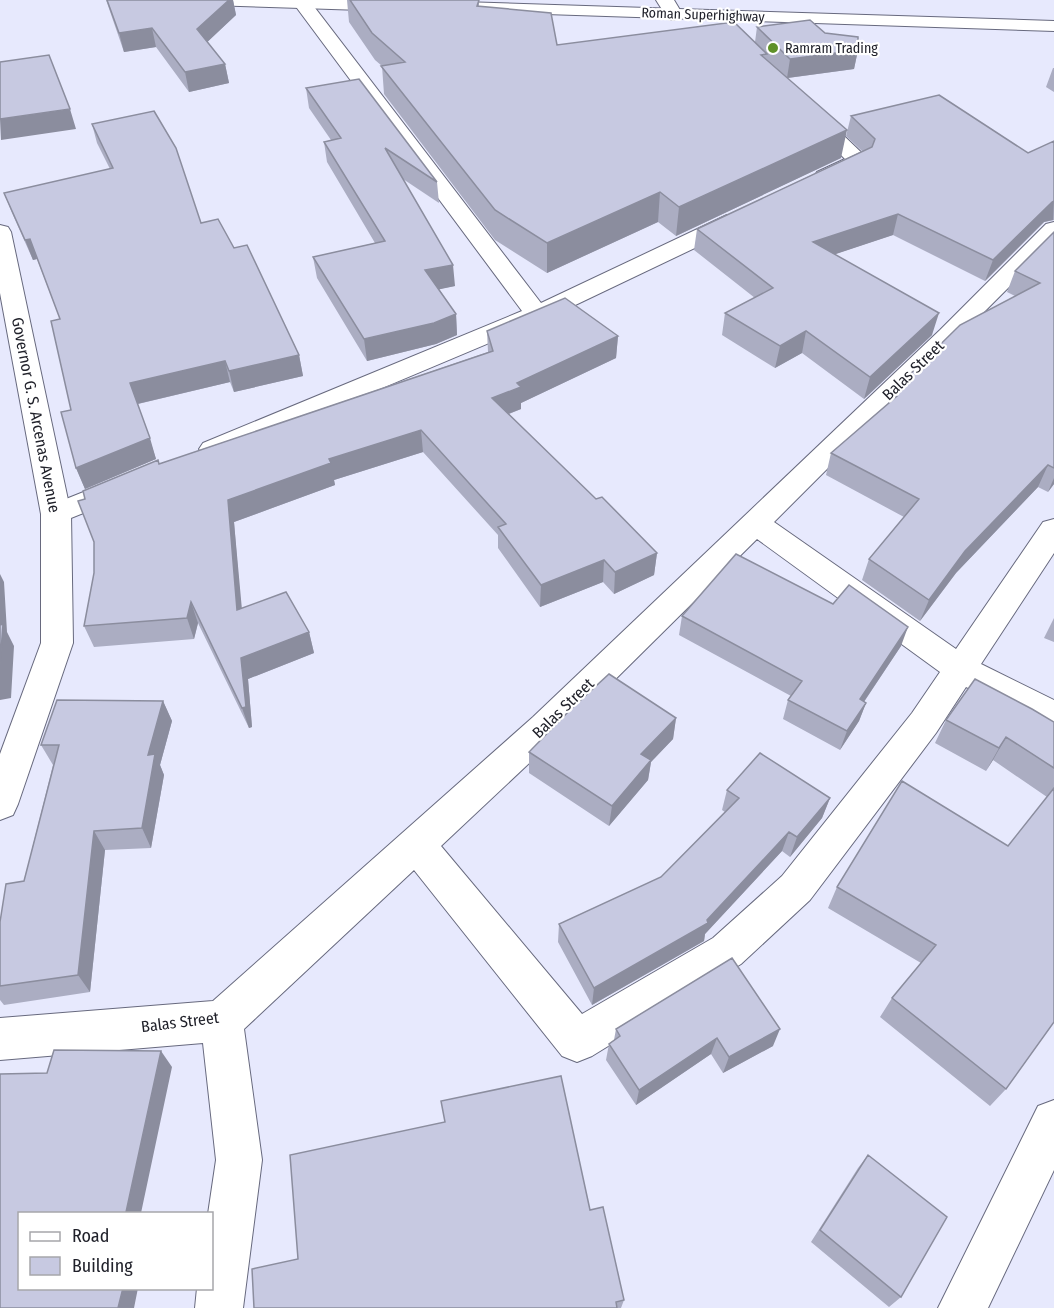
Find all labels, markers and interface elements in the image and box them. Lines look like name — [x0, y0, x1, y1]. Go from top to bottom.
street label: Roman Superhighway — [641, 4, 766, 26]
place label: Ramram Trading — [785, 40, 878, 57]
marker: Ramram Trading — [766, 41, 780, 55]
street label: Governor G. S. Arcenas Avenue — [8, 316, 64, 514]
street label: Balas Street — [878, 335, 948, 404]
street label: Balas Street — [528, 673, 598, 742]
street label: Balas Street — [140, 1008, 221, 1036]
legend — [18, 1212, 213, 1290]
text: Road — [72, 1225, 109, 1247]
text: Building — [72, 1255, 133, 1277]

